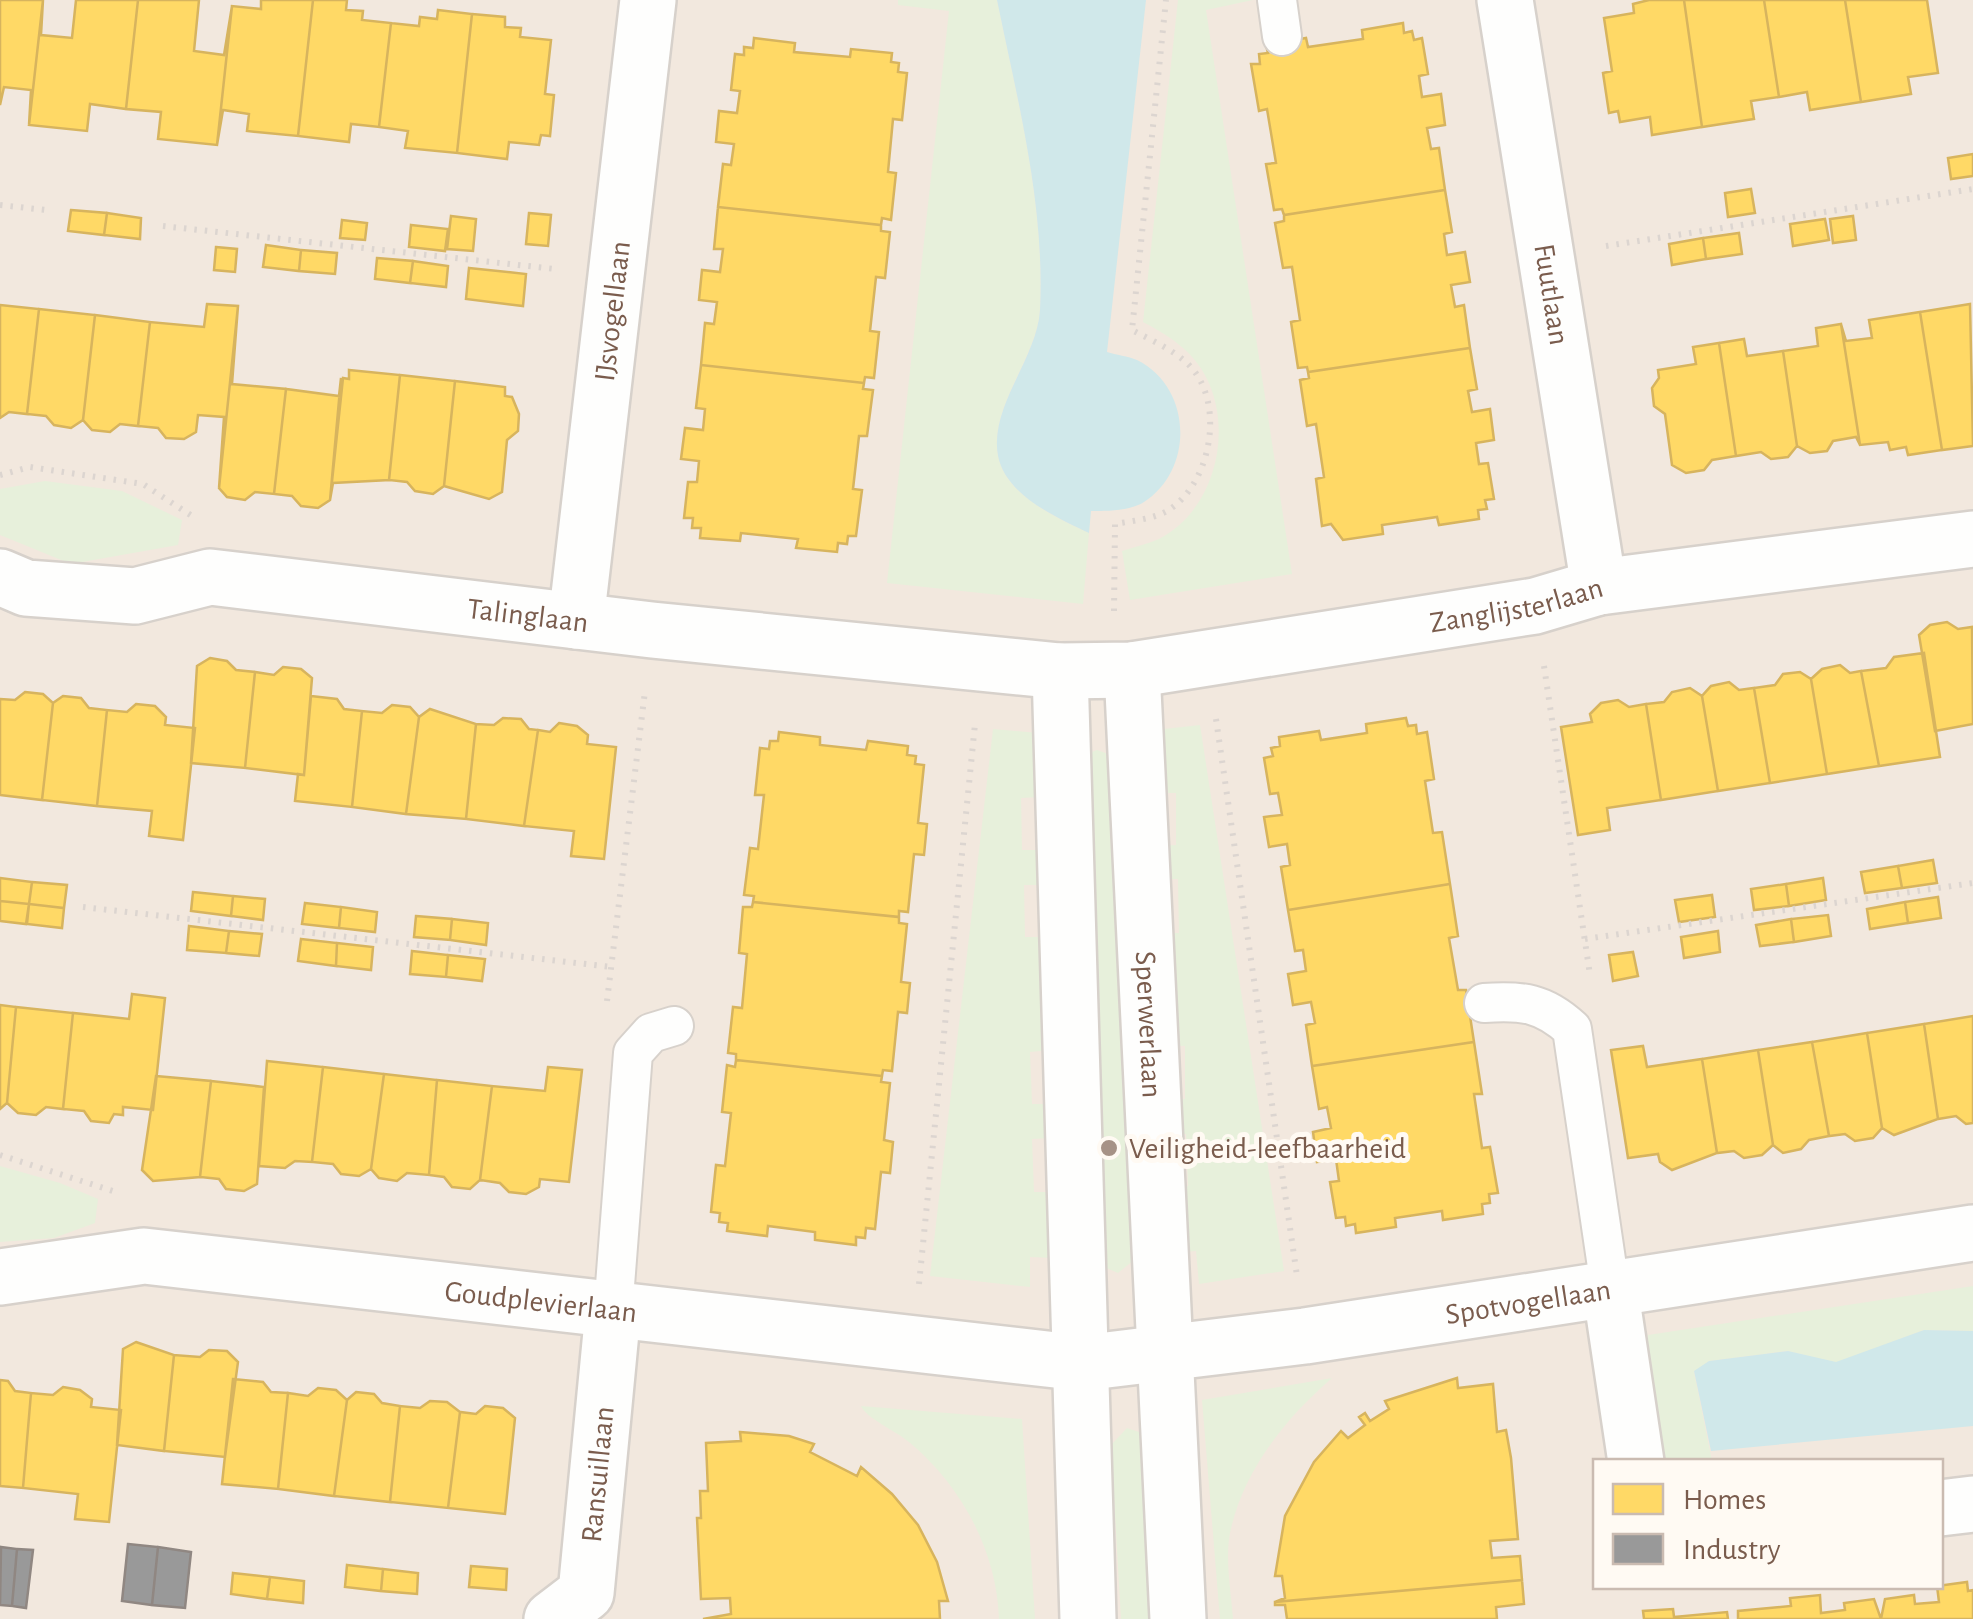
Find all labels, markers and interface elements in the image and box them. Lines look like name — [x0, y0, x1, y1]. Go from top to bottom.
street label: IJsvogellaan — [590, 239, 636, 383]
street label: Fuutlaan — [1528, 242, 1574, 347]
street label: Zanglijsterlaan — [1428, 573, 1607, 638]
street label: Talinglaan — [465, 594, 590, 638]
street label: Sperwerlaan — [1130, 950, 1167, 1099]
place label: Veiligheid-leefbaarheid — [1129, 1134, 1406, 1164]
marker: Veiligheid-leefbaarheid — [1098, 1137, 1120, 1159]
street label: Spotvogellaan — [1443, 1275, 1613, 1330]
street label: Goudplevierlaan — [443, 1276, 639, 1328]
street label: Ransuillaan — [577, 1405, 620, 1544]
legend — [1593, 1459, 1943, 1589]
text: Homes — [1683, 1485, 1766, 1515]
text: Industry — [1683, 1535, 1781, 1565]

